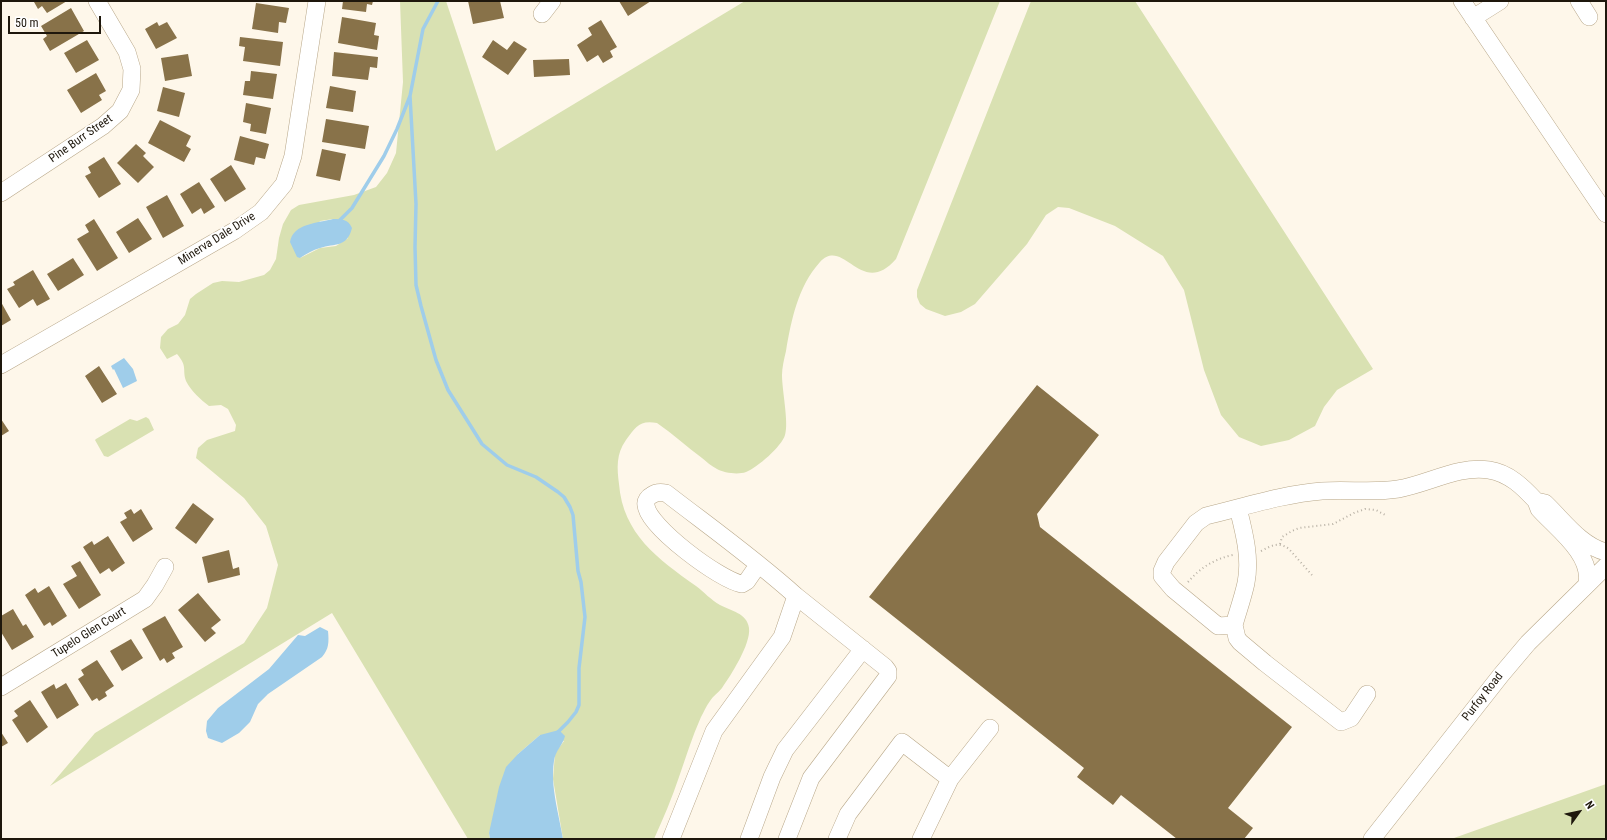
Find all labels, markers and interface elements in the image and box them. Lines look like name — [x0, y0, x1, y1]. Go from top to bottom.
scale bar — [10, 8, 103, 34]
text: 50 m — [15, 16, 39, 30]
street label: Pine Burr Street — [47, 112, 115, 166]
street label: Minerva Dale Drive — [176, 210, 258, 268]
street label: Tupelo Glen Court — [49, 604, 129, 662]
street label: Purfoy Road — [1460, 670, 1506, 724]
north arrow — [1559, 792, 1599, 832]
text: N — [1582, 799, 1597, 812]

